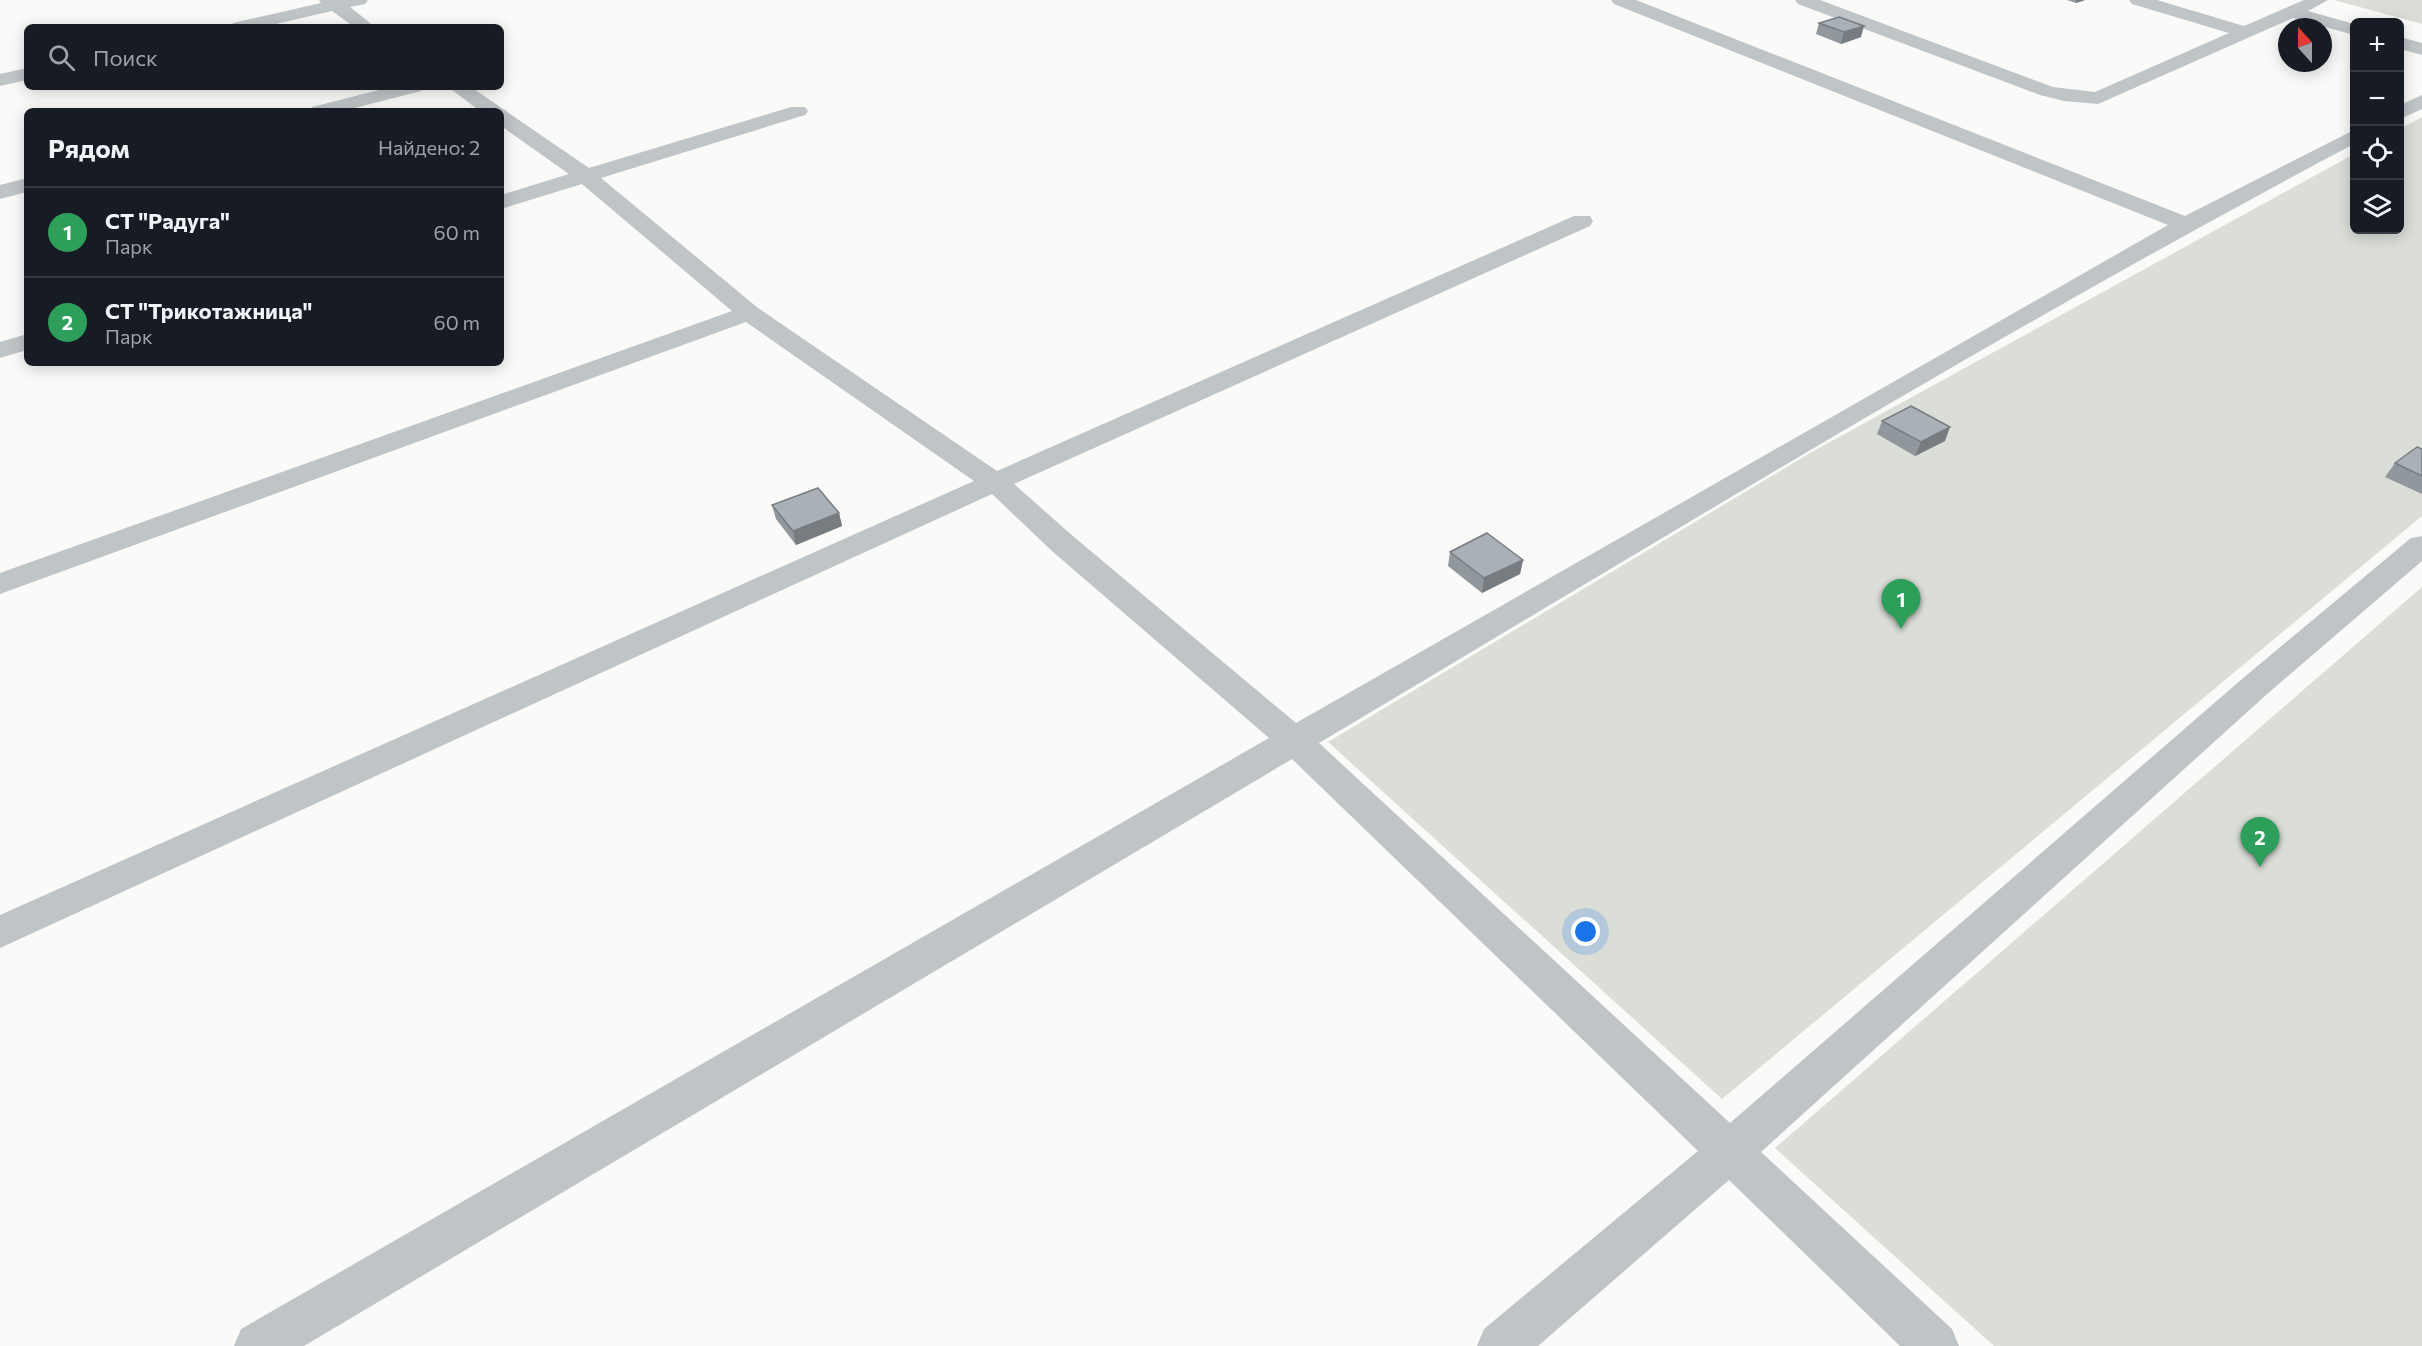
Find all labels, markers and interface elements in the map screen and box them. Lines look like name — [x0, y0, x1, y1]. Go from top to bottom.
north arrow — [2278, 18, 2332, 72]
map controls — [2350, 18, 2404, 234]
button: + — [2350, 18, 2404, 72]
search box — [24, 24, 504, 90]
icon: search — [45, 41, 78, 74]
text: Поиск — [93, 44, 158, 71]
button: − — [2350, 72, 2404, 126]
button: locate — [2350, 126, 2404, 180]
text: Рядом — [48, 132, 130, 163]
text: Найдено: 2 — [378, 135, 480, 159]
button: layers — [2350, 180, 2404, 234]
text: СТ "Радуга" — [105, 207, 230, 234]
text: 1 — [63, 220, 72, 244]
text: 60 m — [434, 220, 480, 244]
text: Парк — [105, 234, 153, 258]
text: СТ "Трикотажница" — [105, 297, 312, 324]
text: 2 — [62, 310, 73, 334]
text: 60 m — [434, 310, 480, 334]
text: Парк — [105, 324, 153, 348]
pin: 1 — [1882, 580, 1920, 629]
pin: 2 — [2240, 818, 2280, 867]
your location — [1571, 917, 1600, 946]

